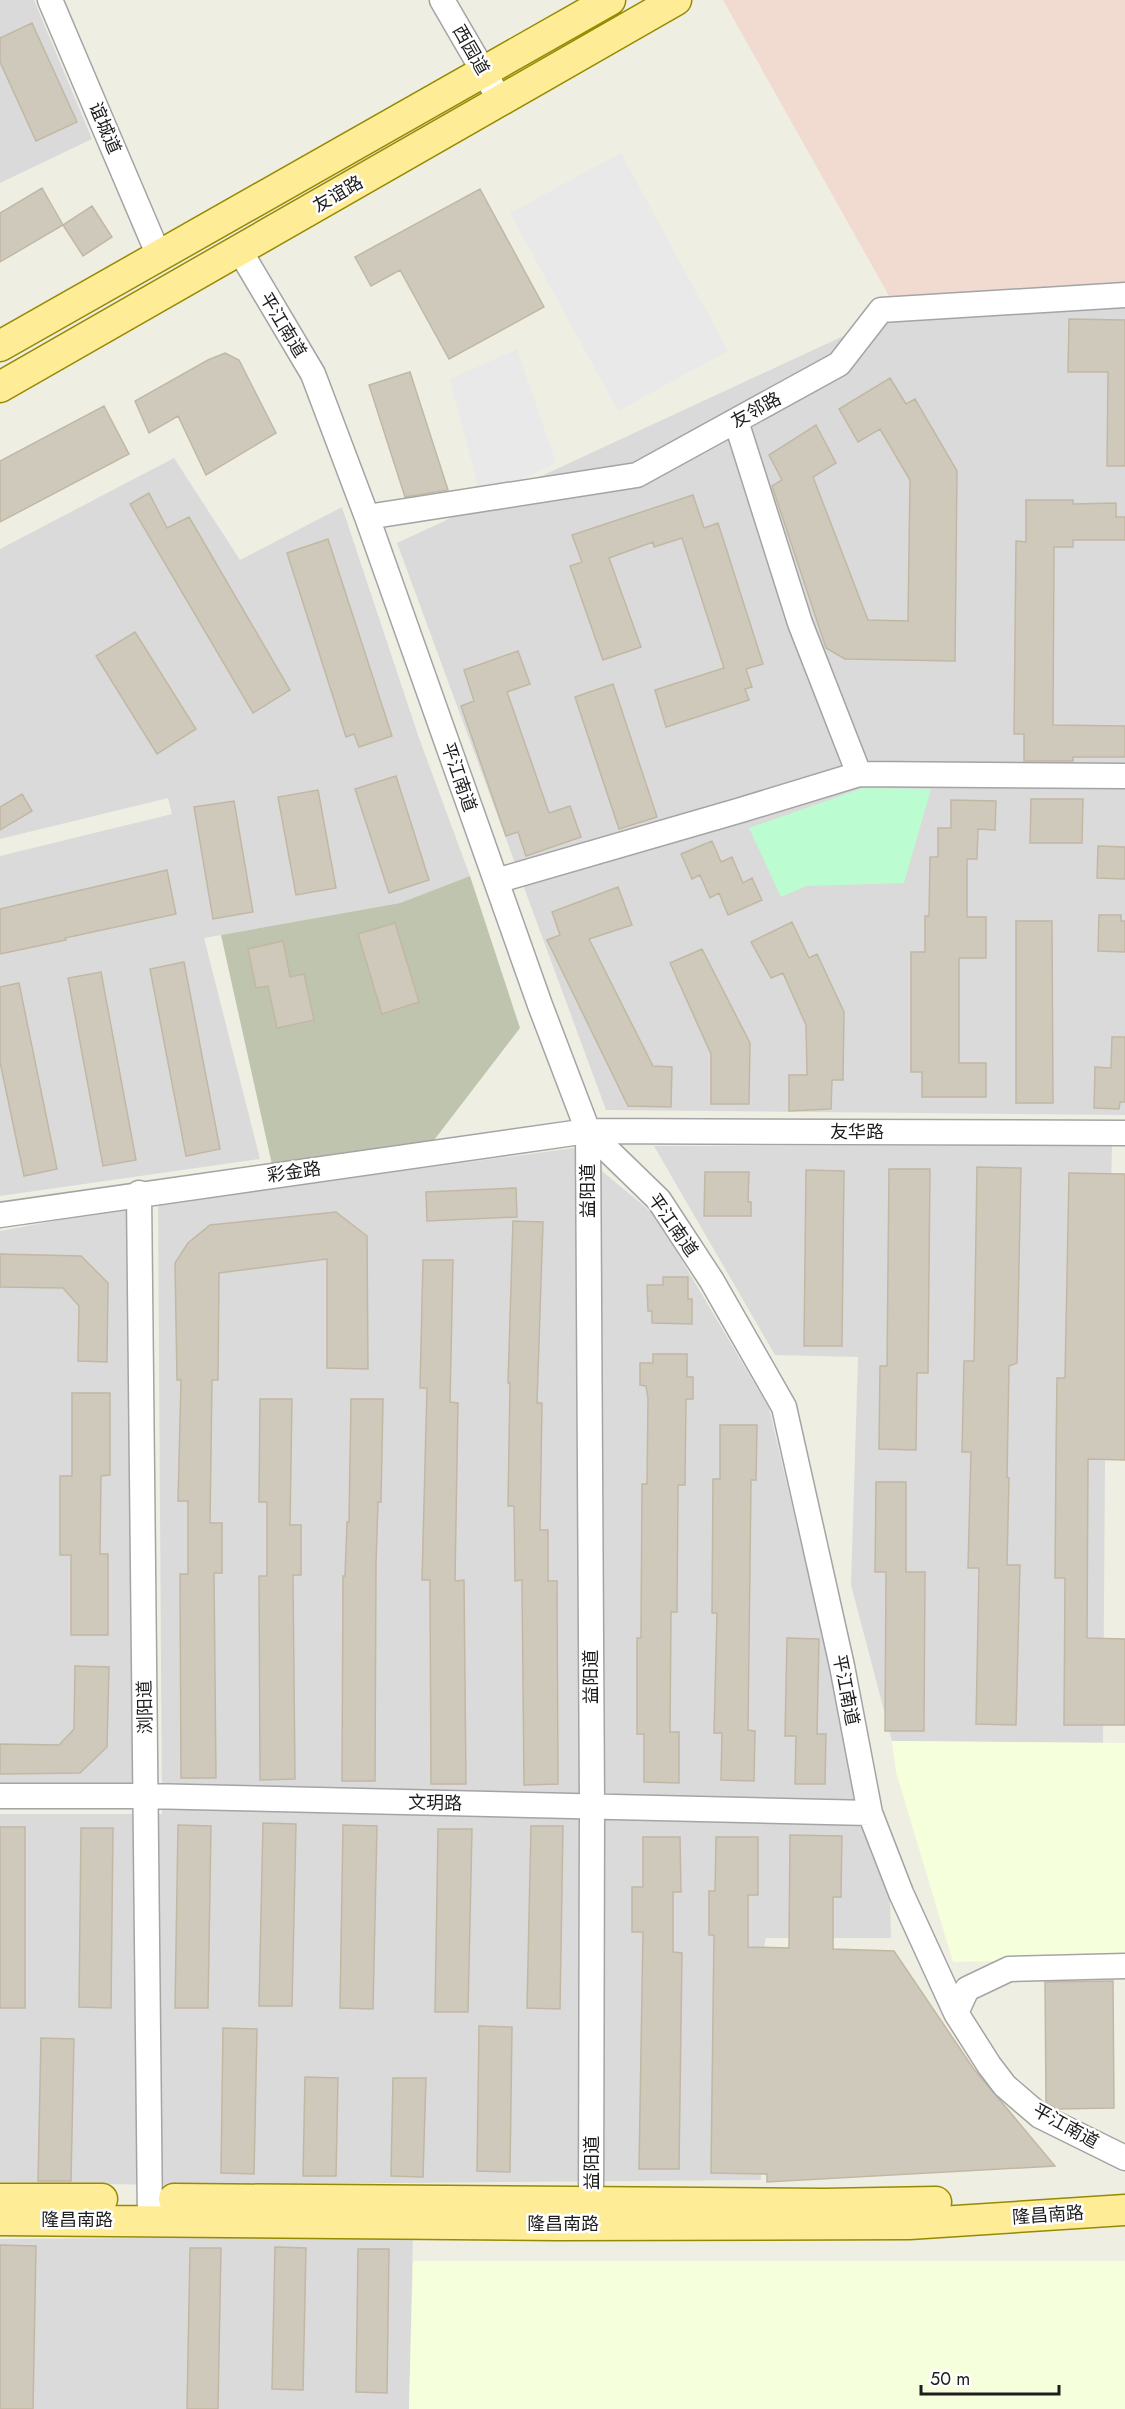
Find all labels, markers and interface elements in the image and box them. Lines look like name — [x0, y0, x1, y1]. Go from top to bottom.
street label: 西园道 — [446, 20, 496, 80]
street label: 谊城道 — [82, 98, 128, 158]
street label: 友谊路 — [308, 169, 368, 219]
street label: 平江南道 — [253, 287, 313, 363]
street label: 友邻路 — [726, 386, 786, 434]
street label: 平江南道 — [435, 739, 483, 815]
street label: 友华路 — [830, 1119, 884, 1145]
street label: 彩金路 — [265, 1155, 323, 1189]
street label: 益阳道 — [575, 1164, 601, 1218]
street label: 平江南道 — [642, 1188, 704, 1262]
street label: 益阳道 — [578, 1650, 604, 1704]
street label: 平江南道 — [826, 1652, 866, 1728]
street label: 浏阳道 — [132, 1680, 158, 1734]
street label: 文玥路 — [408, 1790, 462, 1816]
street label: 平江南道 — [1028, 2097, 1104, 2155]
street label: 益阳道 — [579, 2136, 605, 2190]
street label: 隆昌南路 — [1011, 2200, 1085, 2230]
street label: 隆昌南路 — [41, 2207, 113, 2233]
street label: 隆昌南路 — [527, 2211, 599, 2237]
scale bar — [921, 2358, 1059, 2396]
text: 50 m — [930, 2366, 970, 2392]

